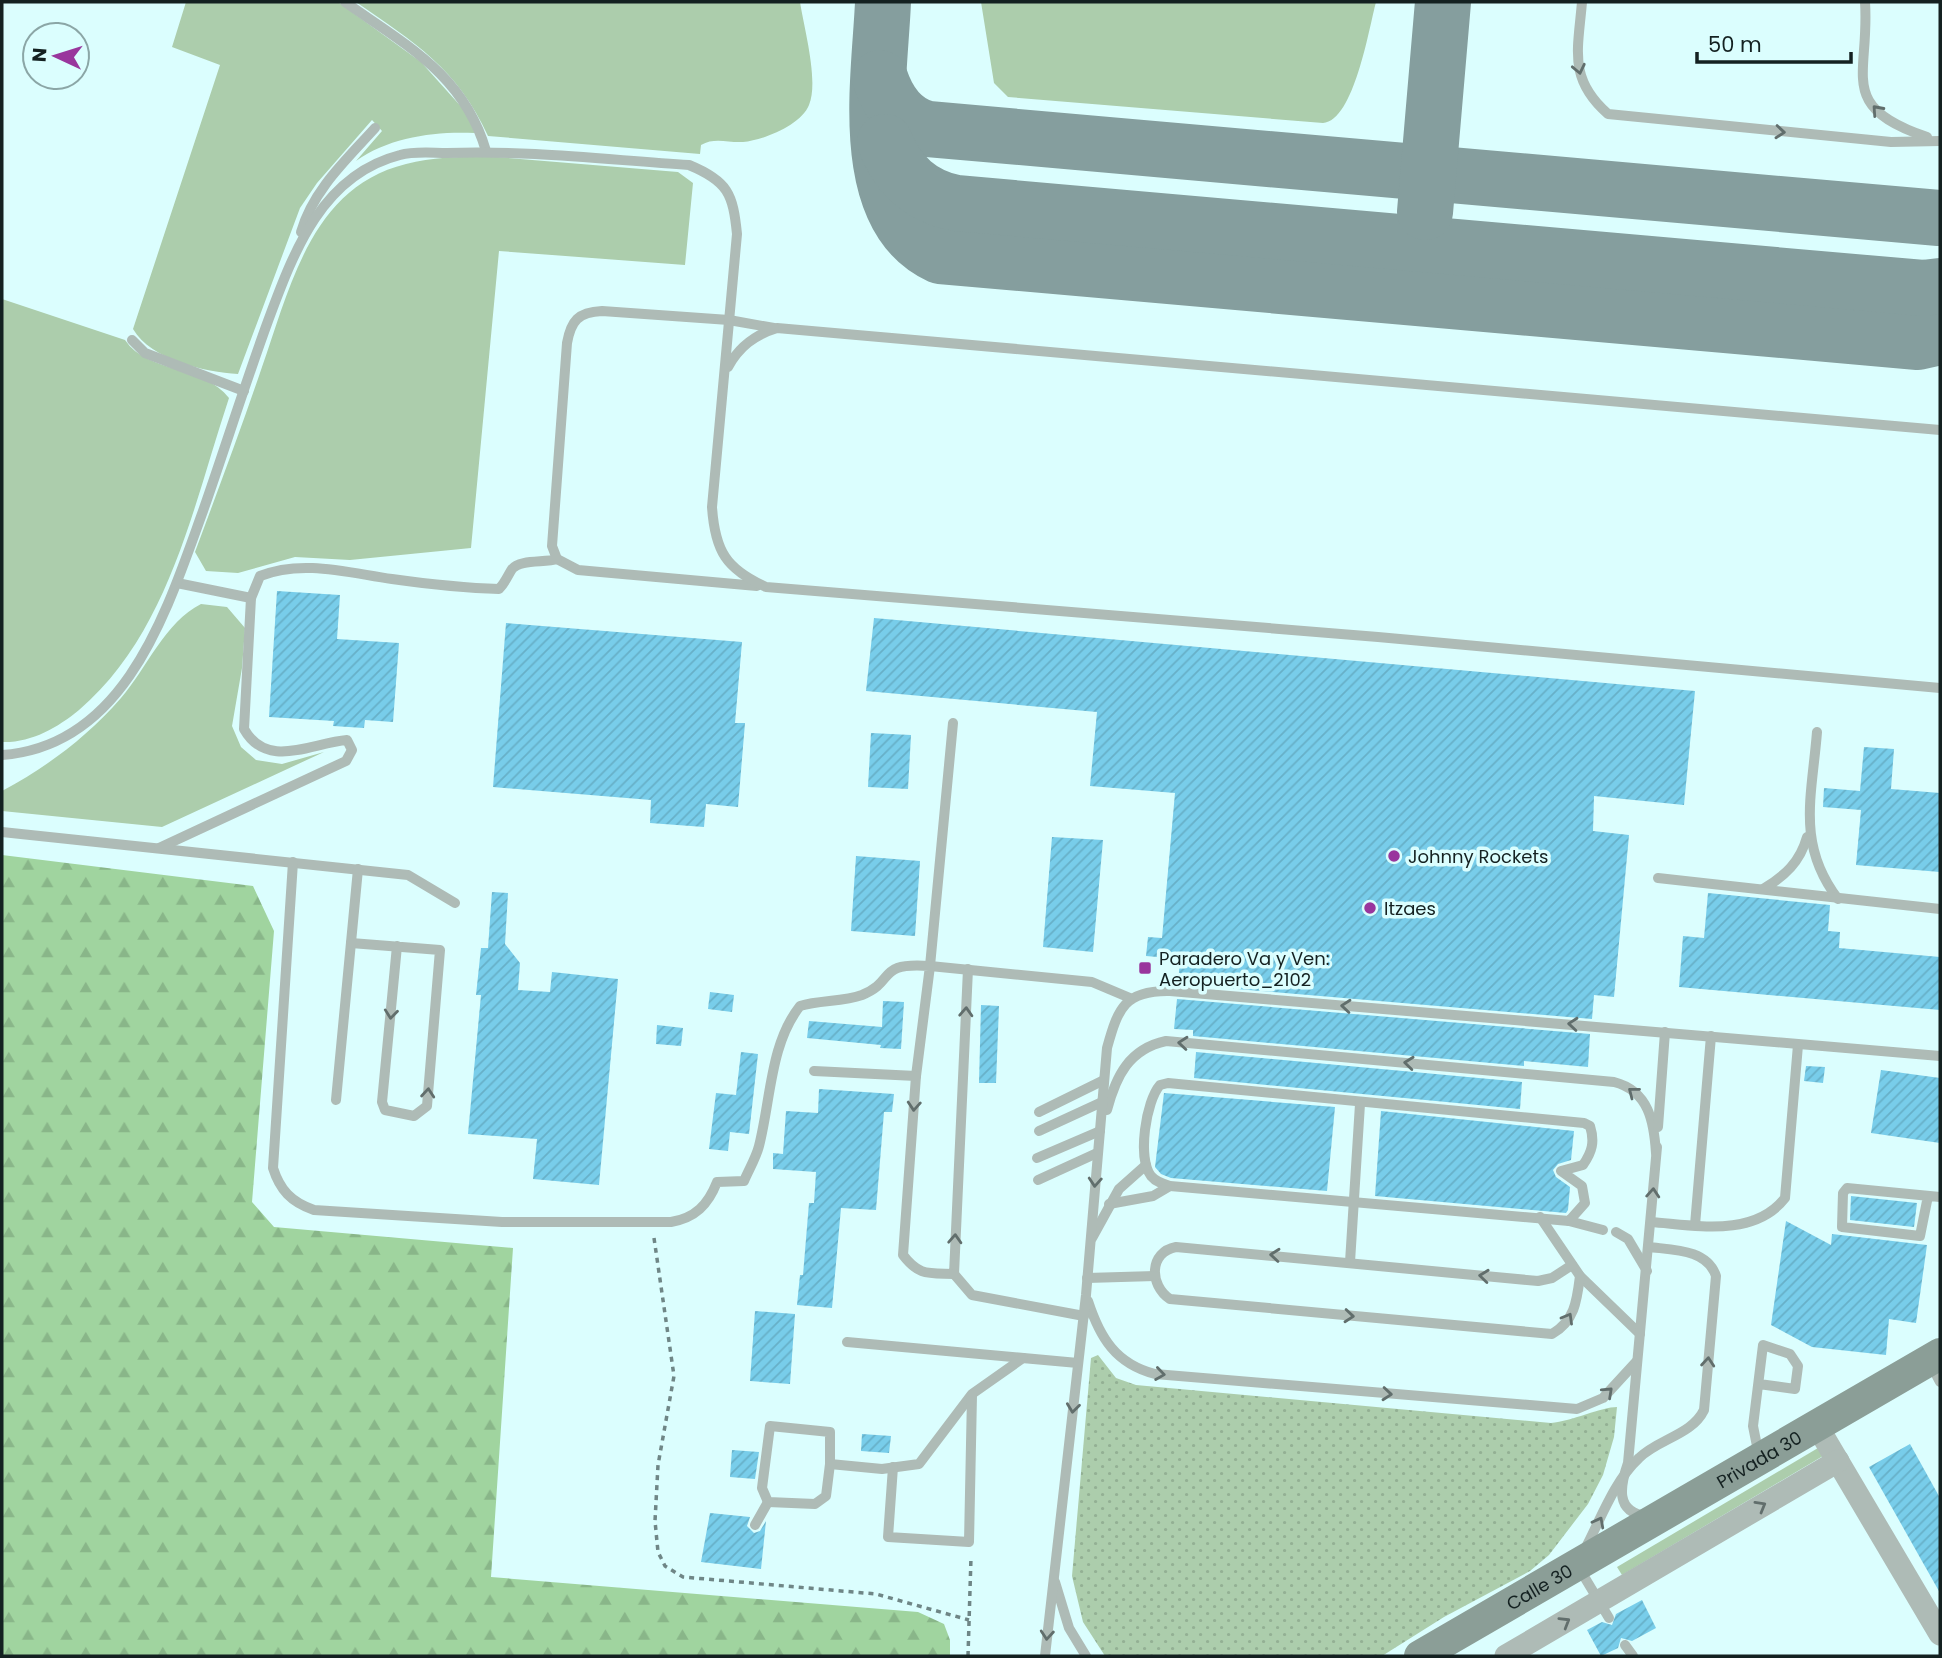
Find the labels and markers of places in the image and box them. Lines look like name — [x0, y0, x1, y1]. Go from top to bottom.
place label: Johnny Rockets — [1408, 844, 1548, 869]
marker: Johnny Rockets — [1386, 848, 1402, 864]
place label: Itzaes — [1384, 896, 1436, 921]
marker: Itzaes — [1362, 900, 1378, 916]
place label: Paradero Va y Ven: Aeropuerto_2102 — [1159, 946, 1330, 992]
marker: Paradero Va y Ven: Aeropuerto_2102 — [1137, 960, 1153, 976]

